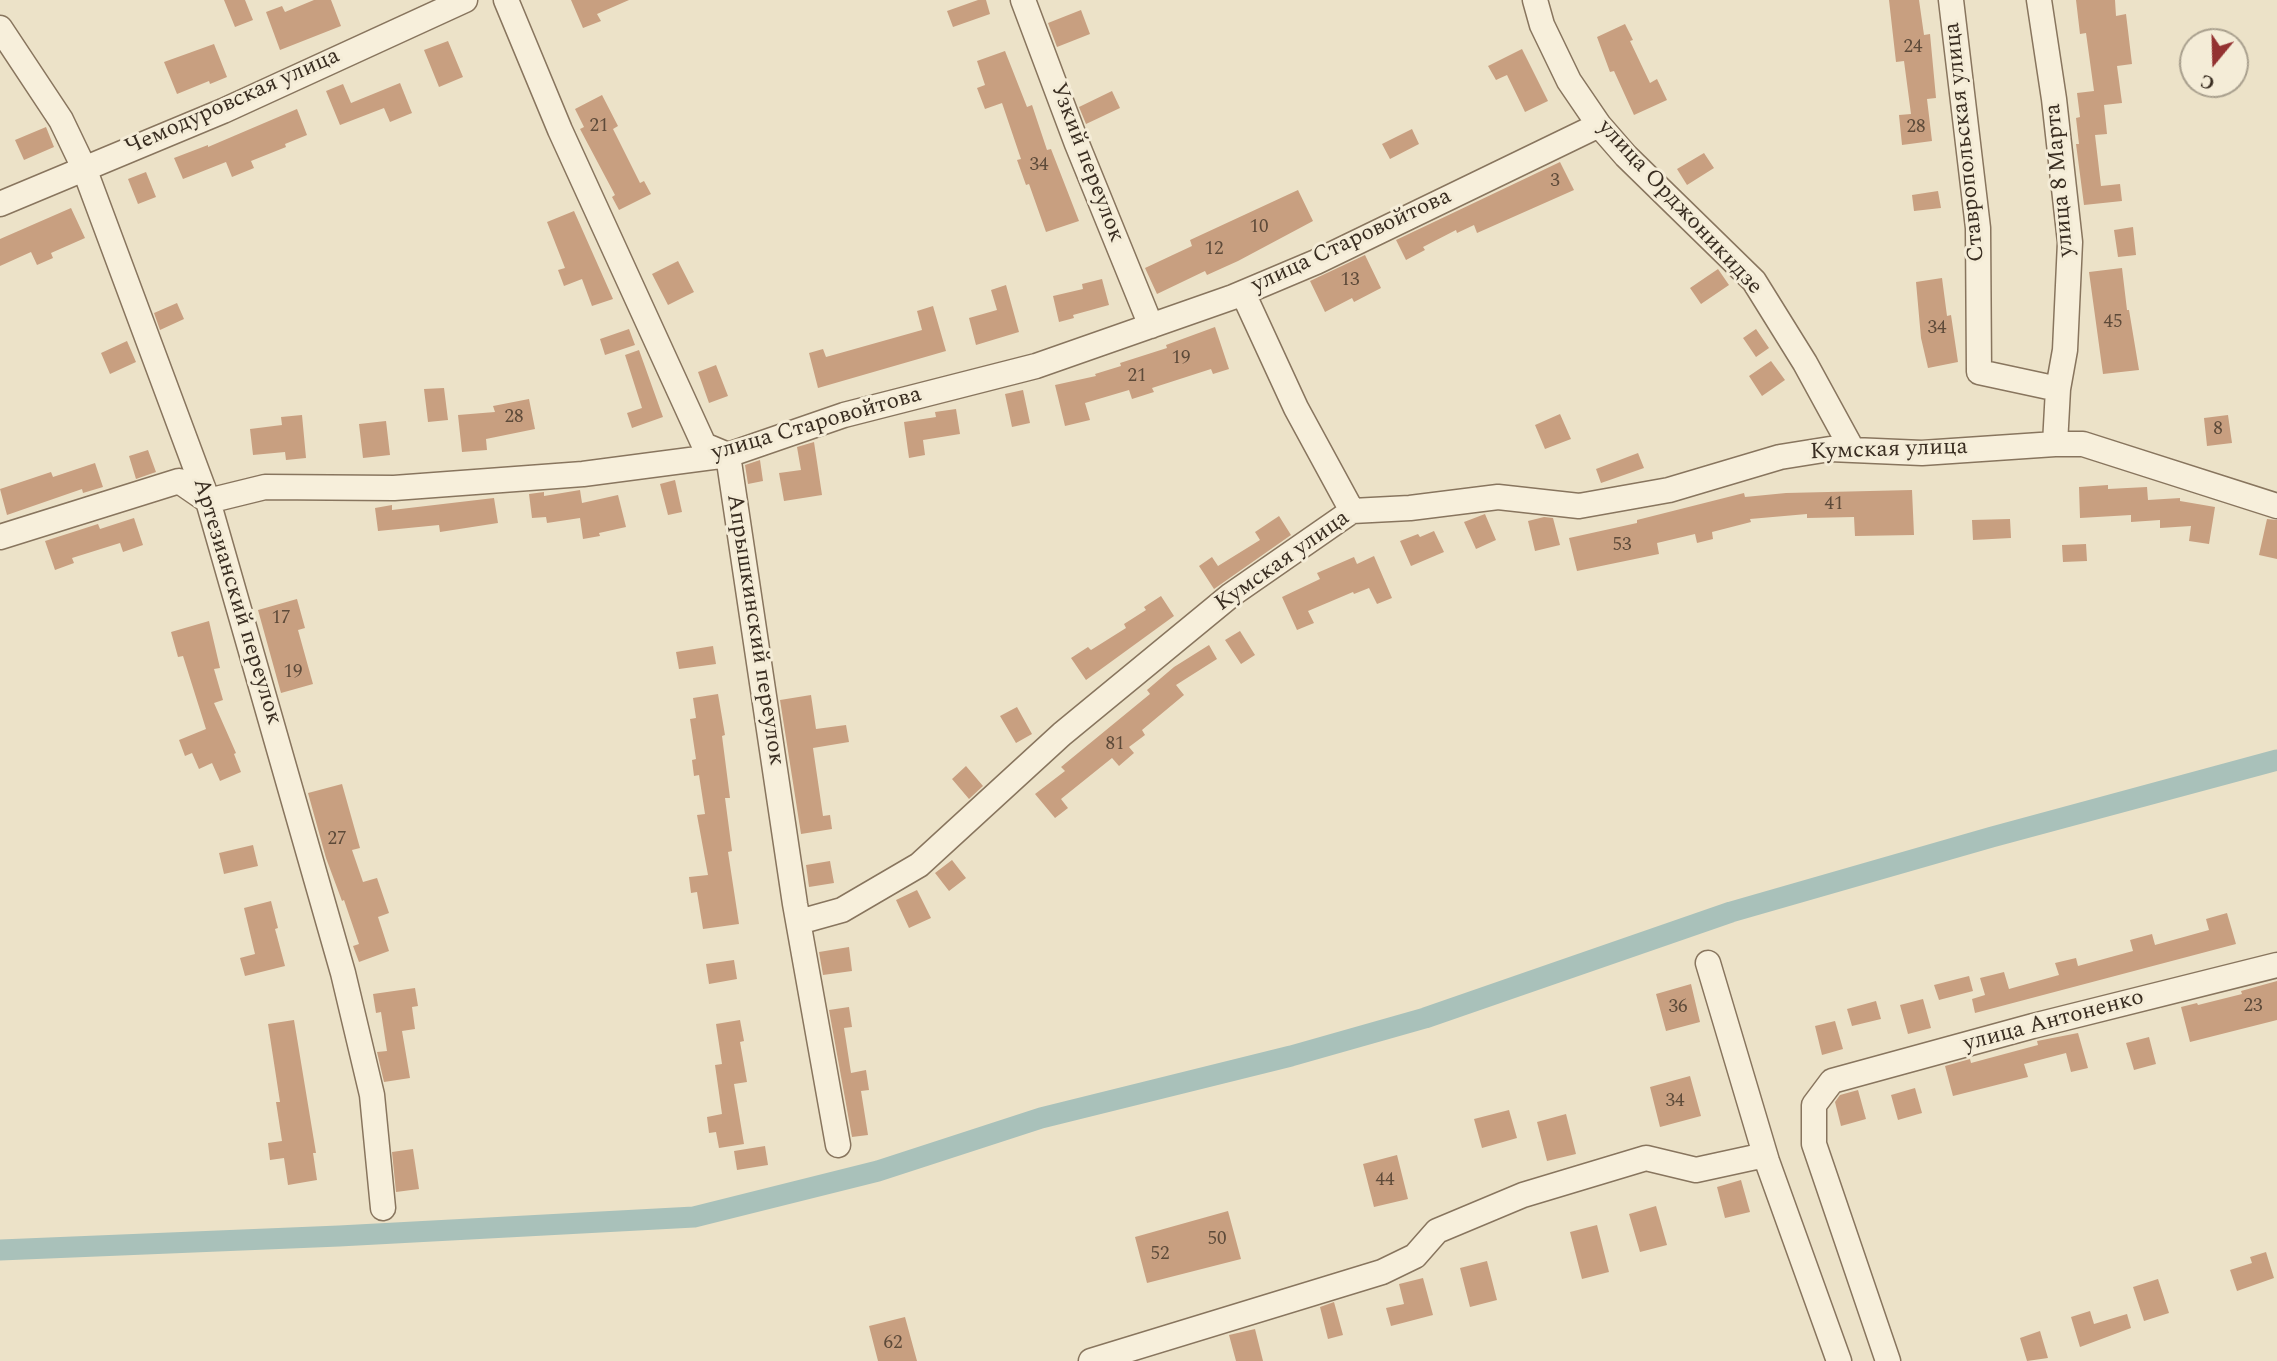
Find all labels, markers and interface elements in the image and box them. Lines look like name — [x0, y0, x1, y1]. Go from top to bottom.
street label: Ставропольская улица — [1940, 21, 1992, 263]
north arrow — [2179, 28, 2249, 98]
house number: 24 — [1904, 37, 1922, 59]
street label: Чемодуровская улица — [121, 43, 345, 163]
text: С — [2197, 66, 2219, 97]
street label: Узкий переулок — [1043, 79, 1129, 247]
street label: улица 8 Марта — [2041, 102, 2081, 258]
street label: улица Орджоникидзе — [1591, 115, 1767, 301]
house number: 21 — [590, 116, 608, 138]
house number: 28 — [1907, 117, 1925, 139]
house number: 34 — [1030, 155, 1048, 177]
house number: 3 — [1550, 171, 1560, 193]
street label: улица Старовойтова — [1248, 184, 1456, 300]
house number: 10 — [1250, 217, 1268, 239]
house number: 12 — [1205, 239, 1223, 261]
house number: 13 — [1341, 270, 1359, 292]
house number: 45 — [2104, 312, 2122, 334]
house number: 34 — [1928, 318, 1946, 340]
house number: 19 — [1172, 348, 1190, 370]
house number: 21 — [1128, 366, 1146, 388]
street label: улица Старовойтова — [709, 382, 925, 468]
house number: 28 — [505, 407, 523, 429]
house number: 8 — [2213, 419, 2223, 441]
street label: Кумская улица — [1810, 434, 1968, 468]
street label: Артезианский переулок — [185, 475, 287, 729]
street label: Апрышкинский переулок — [719, 492, 789, 768]
house number: 41 — [1825, 494, 1843, 516]
street label: Кумская улица — [1210, 505, 1356, 619]
house number: 53 — [1613, 535, 1631, 557]
house number: 17 — [272, 608, 290, 630]
house number: 19 — [284, 662, 302, 684]
house number: 81 — [1106, 734, 1124, 756]
house number: 27 — [328, 829, 346, 851]
street label: улица Антоненко — [1961, 985, 2147, 1059]
house number: 23 — [2244, 996, 2262, 1018]
house number: 36 — [1669, 997, 1687, 1019]
house number: 34 — [1666, 1091, 1684, 1113]
house number: 44 — [1376, 1170, 1394, 1192]
house number: 50 — [1208, 1229, 1226, 1251]
house number: 52 — [1151, 1244, 1169, 1266]
house number: 62 — [884, 1333, 902, 1355]

